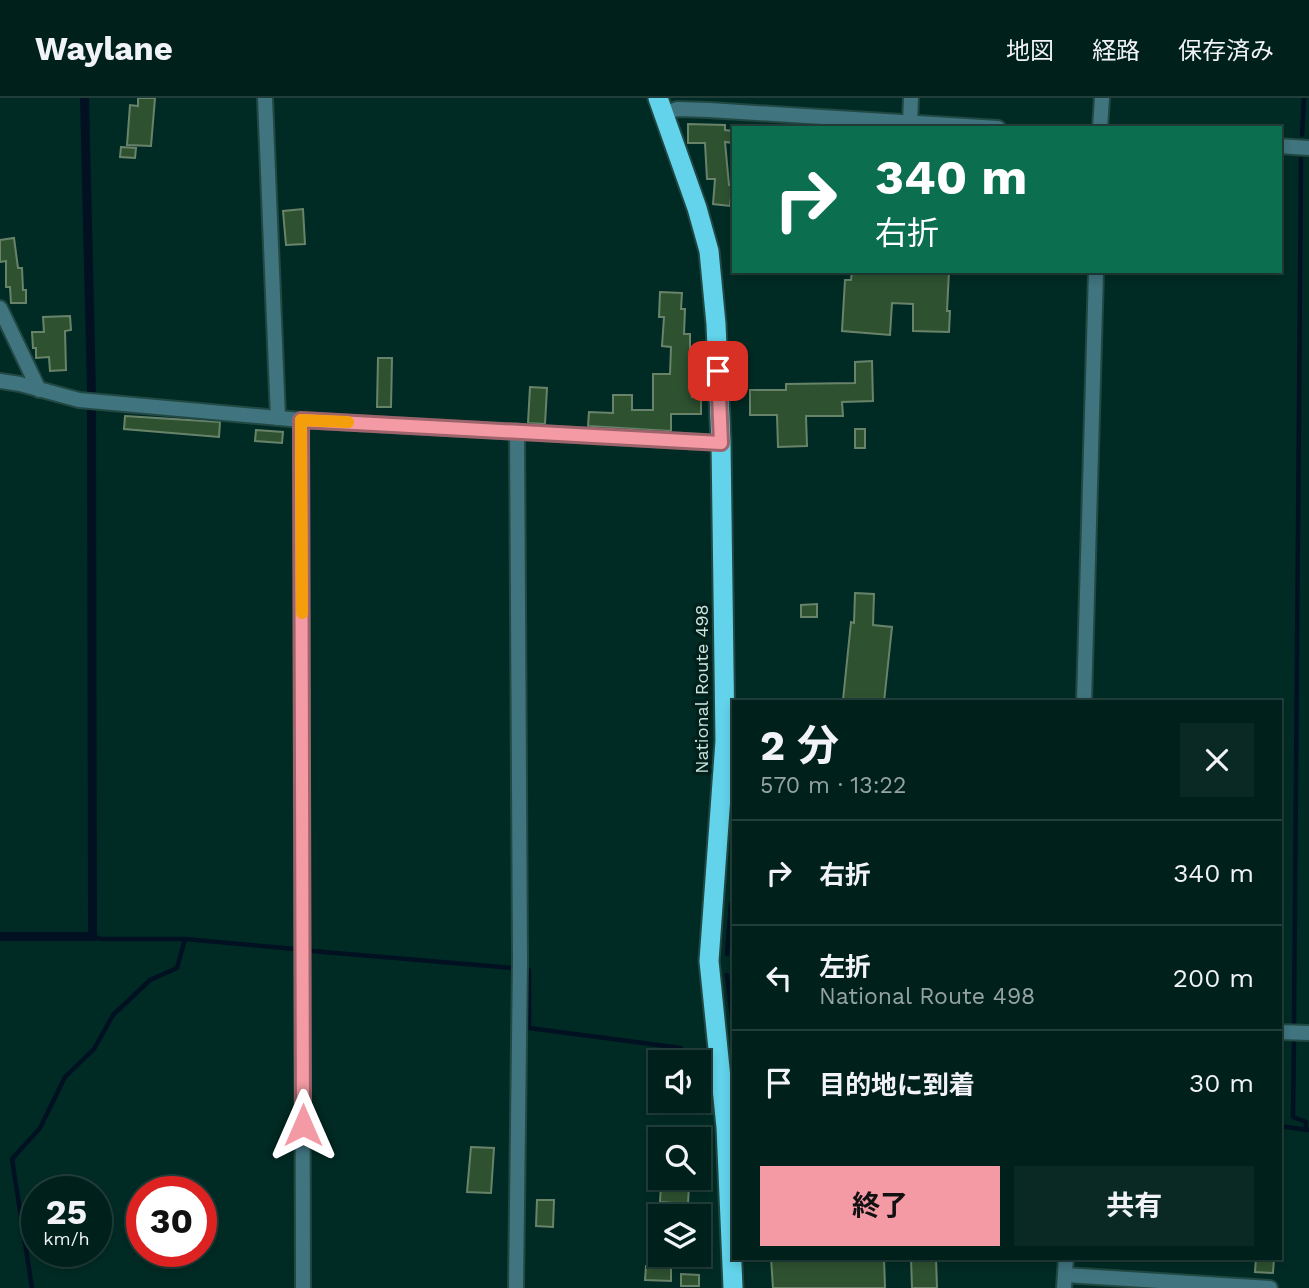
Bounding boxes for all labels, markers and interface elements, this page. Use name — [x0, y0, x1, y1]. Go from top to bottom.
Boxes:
text: Waylane — [35, 29, 173, 68]
text: 地図 — [1006, 37, 1054, 65]
text: 経路 — [1092, 37, 1140, 65]
text: 保存済み — [1178, 37, 1274, 65]
text: 340 m — [875, 148, 1027, 206]
icon: right — [760, 154, 851, 245]
text: 右折 — [875, 214, 939, 252]
pin — [688, 341, 748, 401]
icon: arrive — [699, 352, 737, 390]
street label: National Route 498 — [691, 604, 712, 774]
text: 2 分 — [760, 721, 839, 770]
button: close — [1180, 723, 1254, 797]
text: 570 m · 13:22 — [760, 772, 906, 799]
icon: right — [760, 854, 798, 892]
text: 340 m — [1173, 858, 1254, 888]
text: 右折 — [819, 860, 871, 890]
text: 左折 — [819, 952, 871, 982]
icon: left — [760, 959, 798, 997]
text: 200 m — [1173, 963, 1254, 993]
text: National Route 498 — [819, 983, 1035, 1010]
map controls — [648, 1050, 711, 1267]
button: sound — [648, 1050, 711, 1113]
icon: arrive — [760, 1064, 798, 1102]
text: 30 m — [1189, 1068, 1254, 1098]
text: 目的地に到着 — [819, 1070, 975, 1100]
position arrow — [266, 1088, 340, 1162]
button: search — [648, 1127, 711, 1190]
button: 終了 — [760, 1166, 1000, 1246]
button: 共有 — [1014, 1166, 1254, 1246]
speed limit sign: 30 — [126, 1176, 217, 1267]
text: 25 — [46, 1191, 87, 1233]
button: layers — [648, 1204, 711, 1267]
text: km/h — [43, 1228, 90, 1249]

